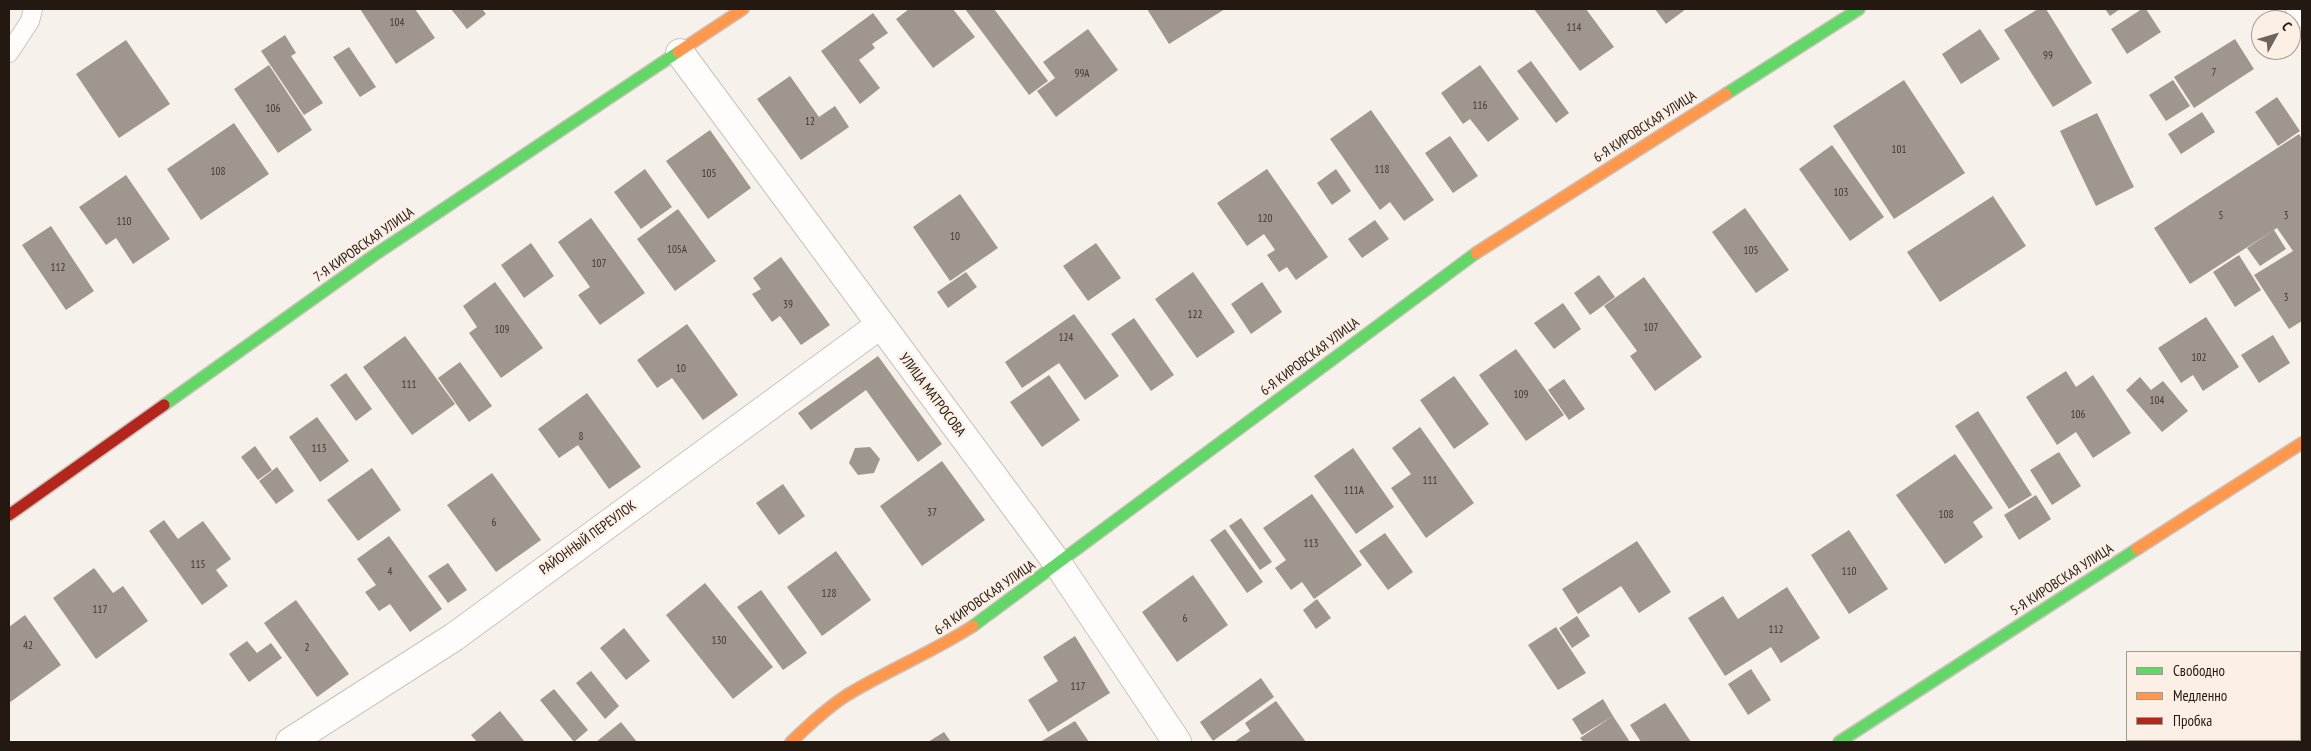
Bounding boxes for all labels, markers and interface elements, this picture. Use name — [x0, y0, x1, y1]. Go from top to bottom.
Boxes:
north arrow — [2251, 10, 2301, 60]
house number: 104 — [390, 16, 404, 30]
text: С — [2278, 18, 2296, 34]
house number: 114 — [1567, 21, 1581, 35]
house number: 99 — [2043, 49, 2053, 63]
house number: 7 — [2212, 66, 2216, 80]
house number: 99А — [1074, 67, 1090, 81]
street label: 6-Я КИРОВСКАЯ УЛИЦА — [1590, 87, 1700, 167]
house number: 116 — [1473, 99, 1487, 113]
house number: 106 — [266, 102, 280, 116]
house number: 12 — [805, 115, 815, 129]
house number: 101 — [1892, 143, 1906, 157]
house number: 118 — [1375, 163, 1389, 177]
house number: 108 — [211, 165, 225, 179]
house number: 105 — [702, 167, 716, 181]
house number: 103 — [1834, 186, 1848, 200]
street label: 7-Я КИРОВСКАЯ УЛИЦА — [311, 204, 417, 286]
house number: 5 — [2219, 209, 2223, 223]
house number: 3 — [2284, 209, 2288, 223]
house number: 120 — [1258, 212, 1272, 226]
house number: 110 — [117, 215, 131, 229]
house number: 10 — [950, 230, 960, 244]
house number: 105А — [667, 243, 687, 257]
house number: 105 — [1744, 244, 1758, 258]
house number: 107 — [592, 257, 606, 271]
house number: 112 — [51, 261, 65, 275]
house number: 3 — [2284, 291, 2288, 305]
house number: 39 — [783, 298, 793, 312]
house number: 122 — [1188, 308, 1202, 322]
street label: 6-Я КИРОВСКАЯ УЛИЦА — [1257, 314, 1363, 400]
house number: 107 — [1644, 321, 1658, 335]
house number: 109 — [495, 323, 509, 337]
house number: 124 — [1059, 331, 1073, 345]
street label: УЛИЦА МАТРОСОВА — [895, 350, 969, 440]
house number: 102 — [2192, 351, 2206, 365]
house number: 10 — [676, 362, 686, 376]
house number: 111 — [402, 378, 416, 392]
house number: 109 — [1514, 388, 1528, 402]
house number: 104 — [2150, 394, 2164, 408]
house number: 106 — [2071, 408, 2085, 422]
house number: 8 — [579, 430, 583, 444]
house number: 113 — [312, 442, 326, 456]
house number: 111 — [1423, 474, 1437, 488]
house number: 111А — [1344, 484, 1364, 498]
street label: РАЙОННЫЙ ПЕРЕУЛОК — [536, 497, 640, 579]
house number: 37 — [927, 506, 937, 520]
house number: 108 — [1939, 508, 1953, 522]
house number: 6 — [492, 516, 496, 530]
house number: 113 — [1304, 537, 1318, 551]
street label: 5-Я КИРОВСКАЯ УЛИЦА — [2007, 540, 2117, 620]
street label: 6-Я КИРОВСКАЯ УЛИЦА — [931, 557, 1039, 639]
house number: 115 — [191, 558, 205, 572]
house number: 4 — [388, 565, 392, 579]
house number: 110 — [1842, 565, 1856, 579]
house number: 128 — [822, 587, 836, 601]
house number: 117 — [93, 603, 107, 617]
house number: 6 — [1183, 612, 1187, 626]
house number: 112 — [1769, 623, 1783, 637]
house number: 130 — [712, 634, 726, 648]
house number: 42 — [23, 639, 33, 653]
house number: 2 — [305, 641, 309, 655]
legend — [2126, 651, 2301, 741]
text: Свободно — [2173, 661, 2225, 680]
house number: 117 — [1071, 680, 1085, 694]
text: Медленно — [2173, 686, 2227, 705]
text: Пробка — [2173, 711, 2212, 730]

